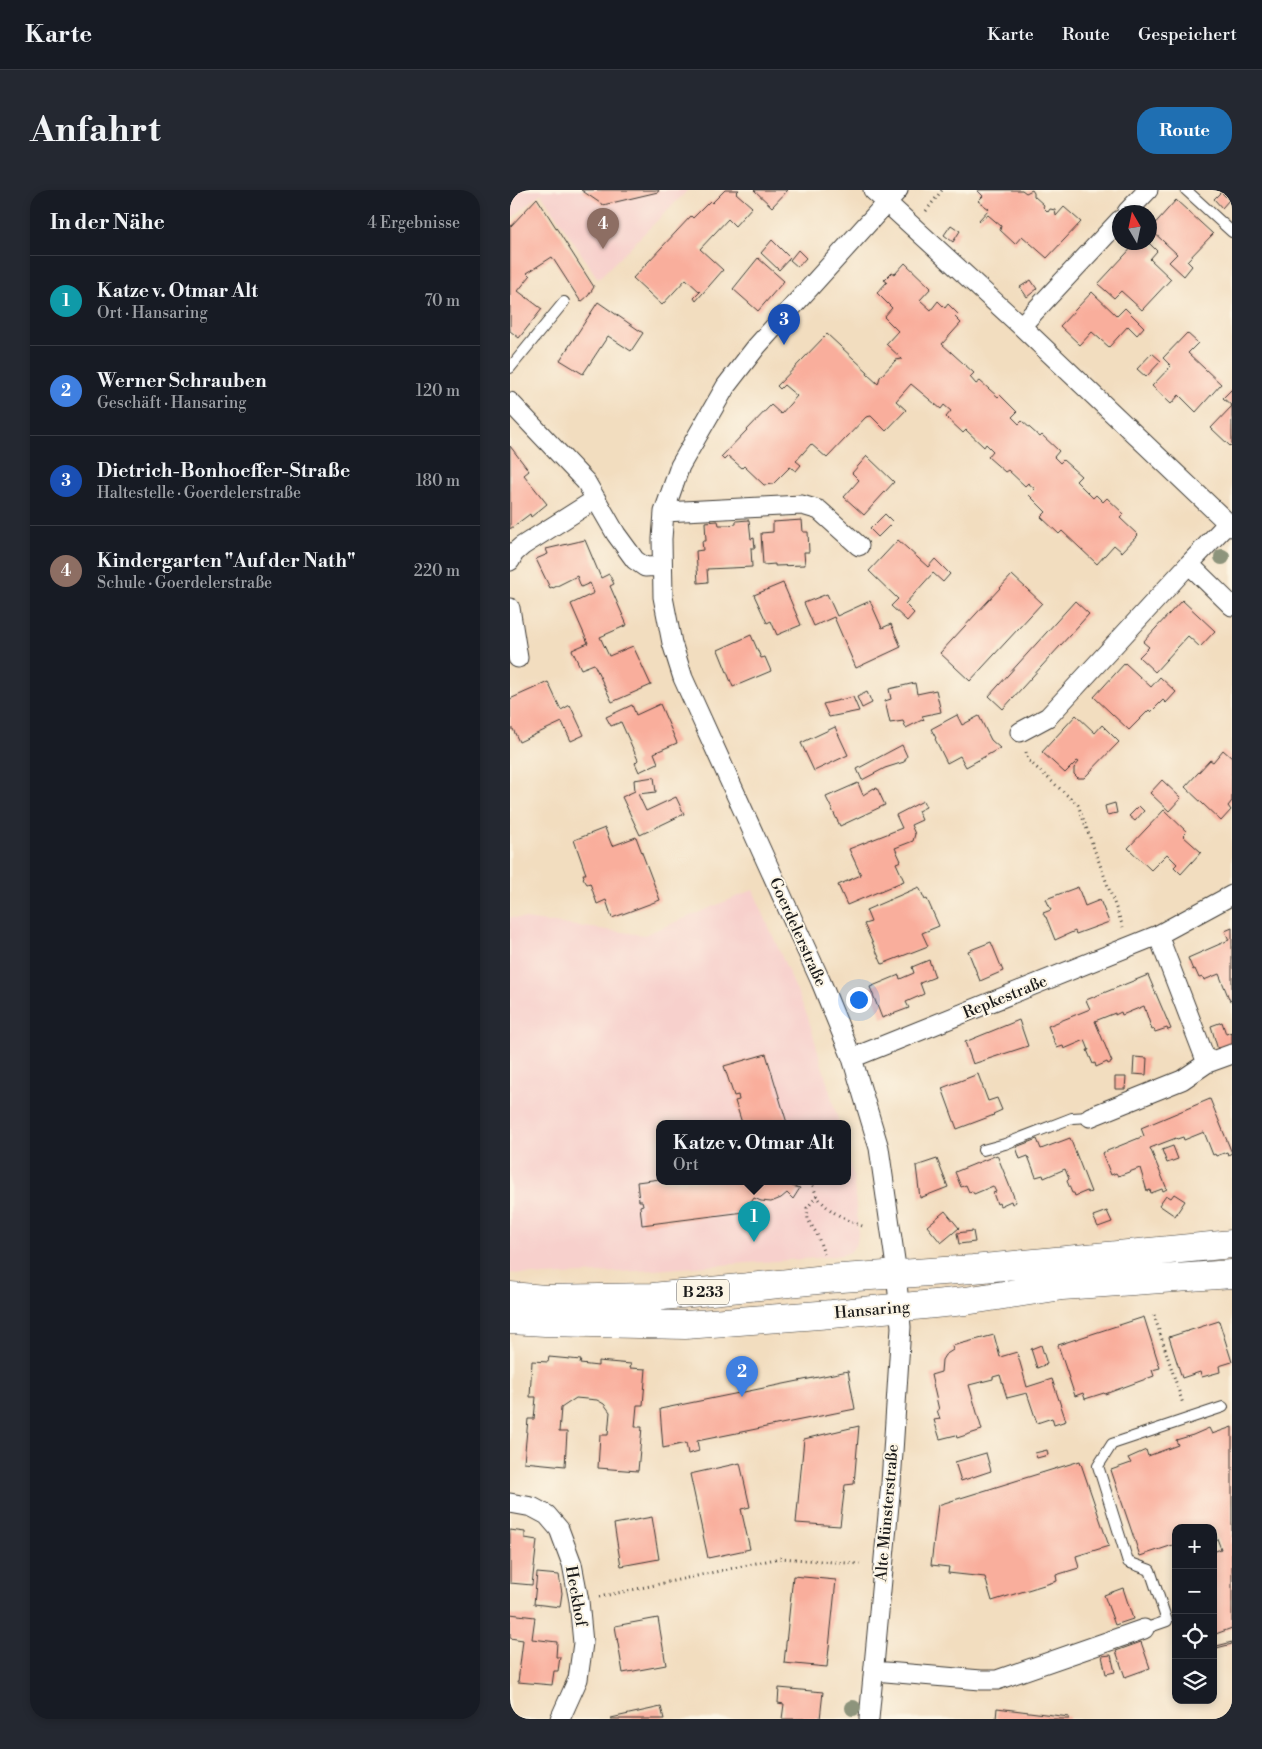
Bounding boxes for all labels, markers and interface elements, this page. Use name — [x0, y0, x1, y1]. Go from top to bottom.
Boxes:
text: Karte — [25, 20, 92, 50]
text: Karte — [987, 23, 1034, 46]
text: Route — [1062, 23, 1110, 46]
text: Gespeichert — [1138, 23, 1237, 46]
button: Route — [1137, 107, 1232, 154]
text: Anfahrt — [30, 109, 161, 152]
north arrow — [1112, 205, 1157, 250]
pin: 4 — [587, 208, 619, 249]
text: In der Nähe — [50, 210, 165, 236]
text: 4 Ergebnisse — [367, 213, 460, 233]
text: Katze v. Otmar Alt — [97, 279, 258, 303]
text: 1 — [62, 291, 70, 311]
text: 70 m — [424, 291, 460, 311]
text: Ort · Hansaring — [97, 303, 208, 323]
pin: 3 — [768, 304, 800, 345]
text: Werner Schrauben — [97, 369, 267, 393]
text: 2 — [61, 381, 71, 401]
text: 120 m — [416, 381, 460, 401]
text: Geschäft · Hansaring — [97, 393, 247, 413]
text: Dietrich-Bonhoeffer-Straße — [97, 459, 350, 483]
text: 3 — [61, 471, 71, 491]
text: 180 m — [416, 471, 460, 491]
text: Haltestelle · Goerdelerstraße — [97, 483, 301, 503]
text: Kindergarten "Auf der Nath" — [97, 549, 355, 573]
text: 4 — [61, 561, 71, 581]
text: 220 m — [414, 561, 460, 581]
text: Schule · Goerdelerstraße — [97, 573, 272, 593]
street label: Goerdelerstraße — [765, 874, 831, 990]
street label: Repkestraße — [960, 971, 1050, 1023]
your location — [846, 987, 872, 1013]
popup — [656, 1120, 851, 1185]
text: Katze v. Otmar Alt — [673, 1131, 834, 1155]
text: Ort — [673, 1155, 699, 1175]
pin: 1 — [738, 1201, 770, 1242]
road number: B 233 — [677, 1280, 729, 1304]
street label: Hansaring — [833, 1297, 911, 1323]
pin: 2 — [726, 1356, 758, 1397]
street label: Alte Münsterstraße — [871, 1443, 903, 1584]
map controls — [1172, 1524, 1217, 1704]
button: + — [1172, 1524, 1217, 1569]
street label: Heckhof — [561, 1564, 591, 1629]
button: − — [1172, 1569, 1217, 1614]
button: locate — [1172, 1614, 1217, 1659]
button: layers — [1172, 1659, 1217, 1704]

